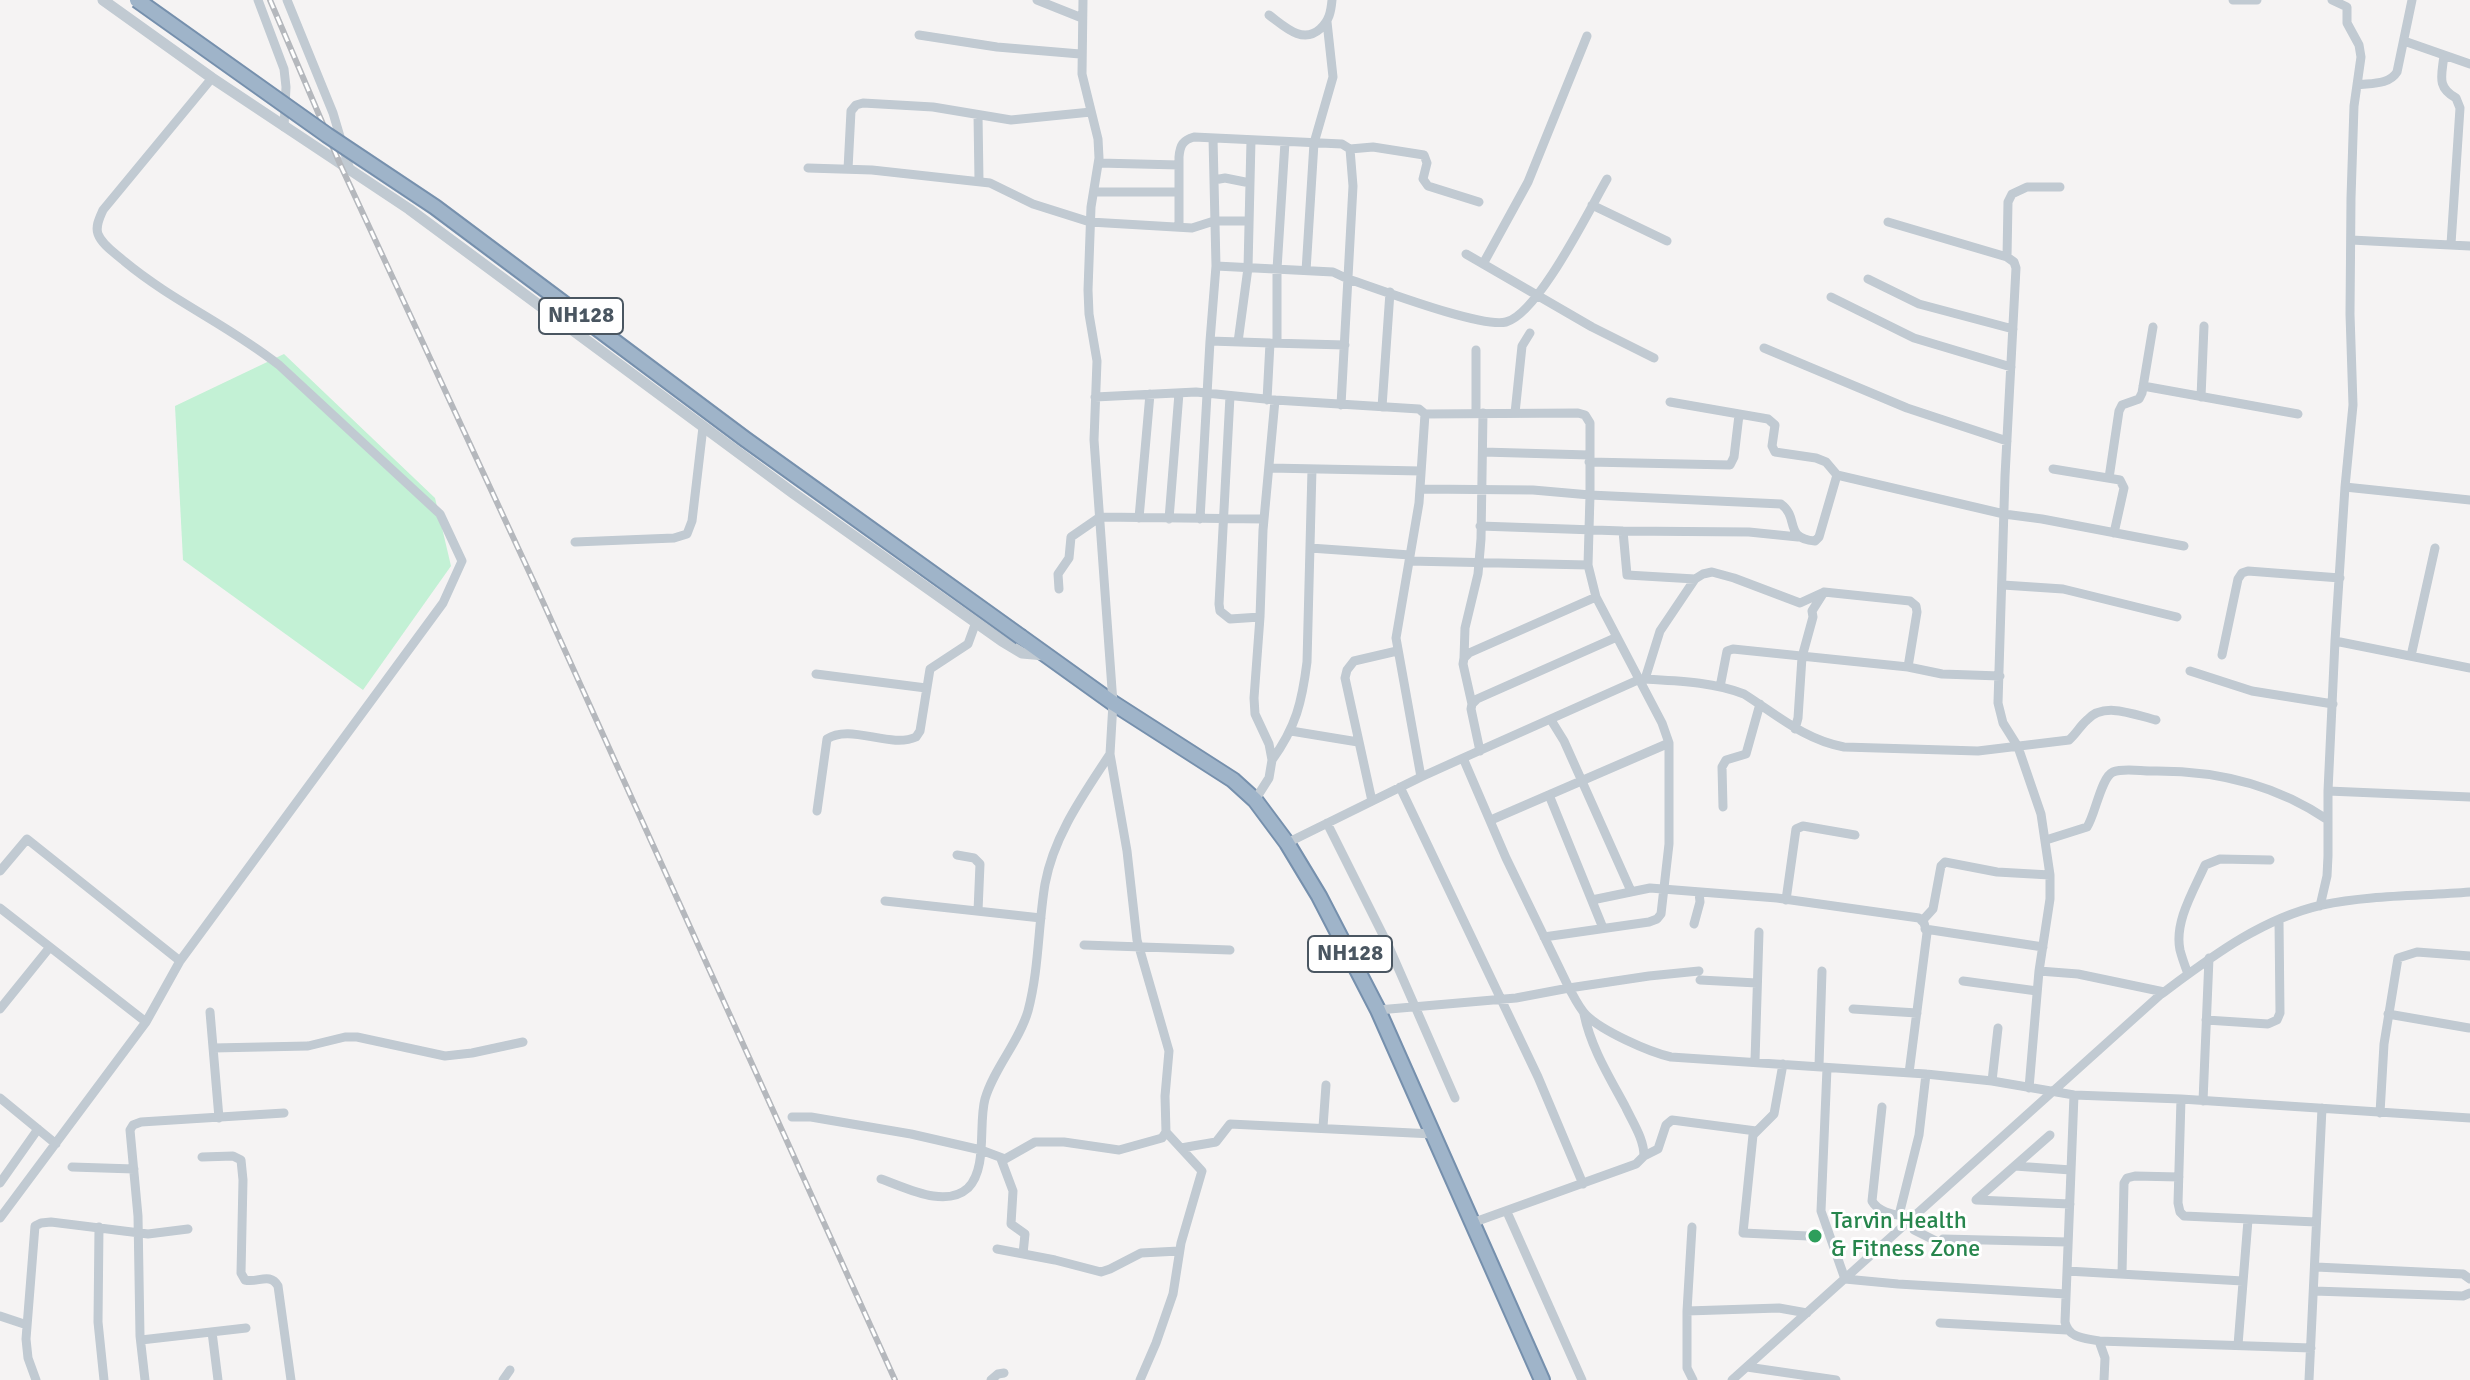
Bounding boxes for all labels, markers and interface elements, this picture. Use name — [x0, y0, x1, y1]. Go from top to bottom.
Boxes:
road number: NH128 — [539, 298, 623, 334]
road number: NH128 — [1308, 936, 1392, 972]
place label: Tarvin Health & Fitness Zone — [1831, 1208, 1980, 1264]
marker: Tarvin Health & Fitness Zone — [1806, 1227, 1824, 1245]

